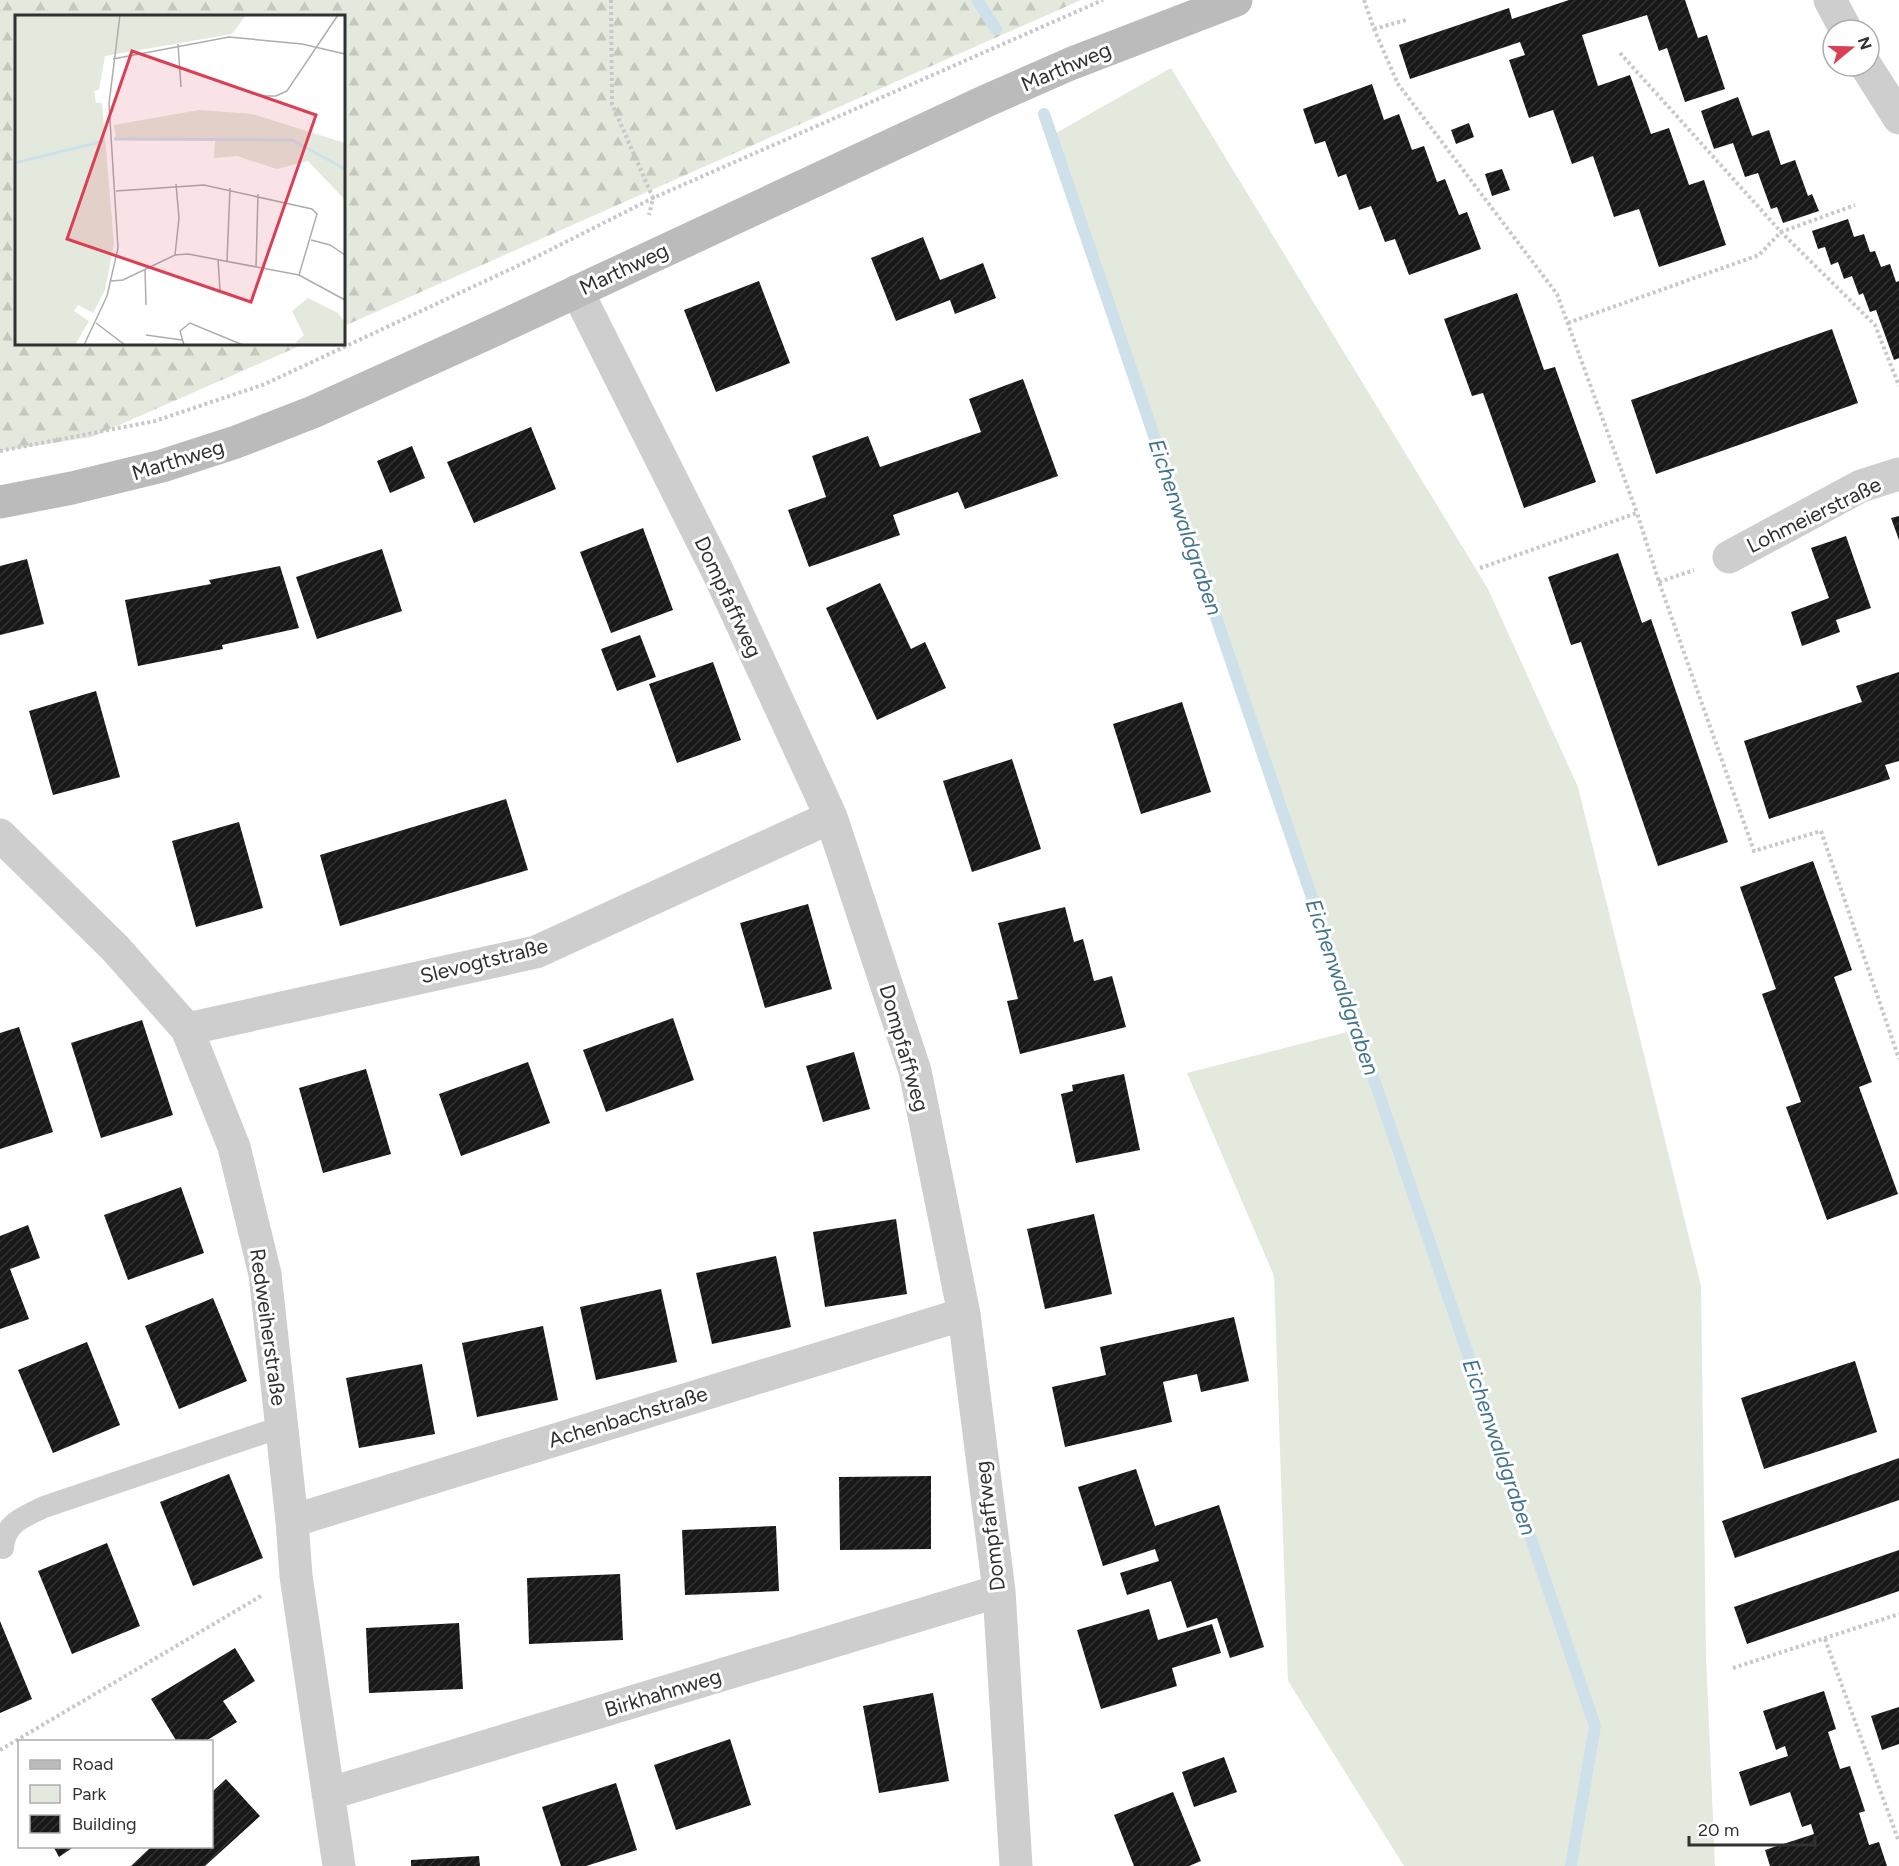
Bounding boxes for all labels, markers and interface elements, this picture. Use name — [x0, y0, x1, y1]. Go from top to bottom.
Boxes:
inset map — [15, 15, 345, 345]
north arrow — [1821, 18, 1881, 78]
text: N — [1854, 34, 1876, 52]
street label: Marthweg — [1017, 36, 1114, 97]
street label: Marthweg — [575, 237, 672, 300]
street label: Marthweg — [129, 434, 227, 485]
water label: Eichenwaldgraben — [1143, 435, 1228, 619]
street label: Lohmeierstraße — [1742, 471, 1885, 558]
street label: Dompfaffweg — [689, 532, 767, 661]
water label: Eichenwaldgraben — [1300, 895, 1385, 1079]
street label: Slevogtstraße — [417, 933, 550, 988]
street label: Dompfaffweg — [874, 982, 935, 1114]
street label: Redweiherstraße — [245, 1247, 292, 1407]
water label: Eichenwaldgraben — [1457, 1355, 1542, 1539]
street label: Achenbachstraße — [545, 1380, 711, 1453]
street label: Dompfaffweg — [969, 1460, 1010, 1593]
street label: Birkhahnweg — [601, 1663, 724, 1722]
legend — [18, 1740, 213, 1848]
text: Road — [72, 1753, 113, 1775]
text: Park — [72, 1783, 107, 1805]
scale bar — [1689, 1809, 1815, 1847]
text: Building — [72, 1813, 137, 1835]
text: 20 m — [1698, 1819, 1739, 1841]

